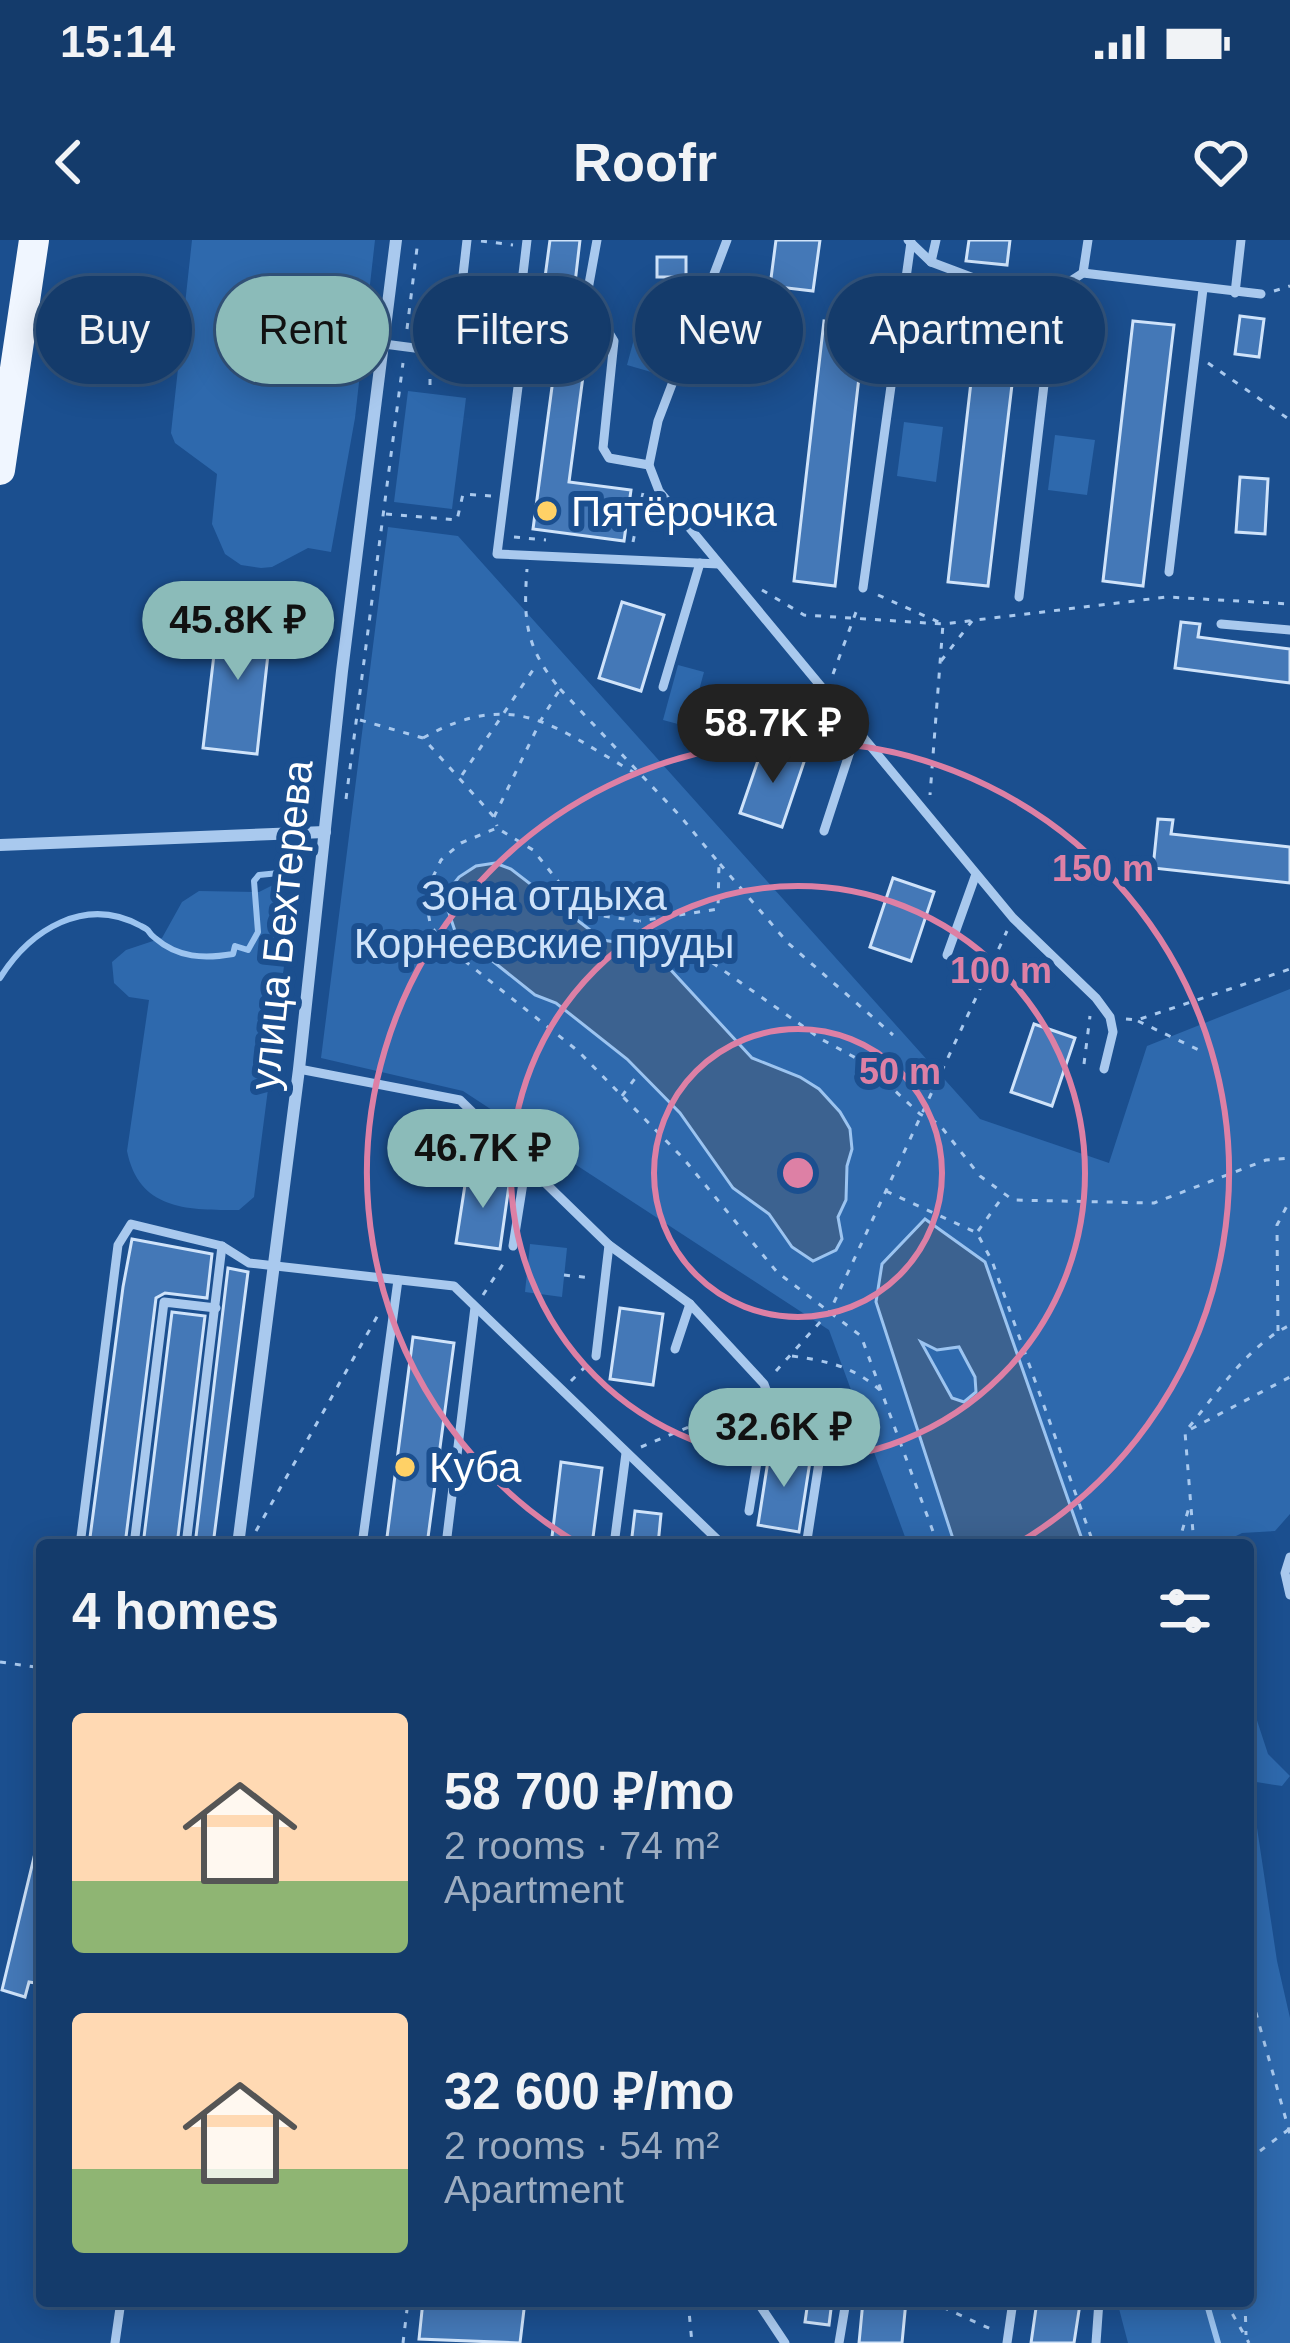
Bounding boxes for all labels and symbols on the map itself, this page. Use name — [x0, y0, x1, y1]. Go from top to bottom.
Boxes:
place label: Пятёрочка — [571, 488, 777, 535]
marker: Пятёрочка — [534, 498, 560, 524]
pin: 45.8K ₽ — [127, 581, 349, 683]
pin: 58.7K ₽ — [662, 684, 884, 786]
street label: улица Бехтерева — [240, 757, 322, 1092]
text: 150 m — [1052, 848, 1154, 889]
park label: Зона отдыха Корнеевские пруды — [354, 872, 734, 967]
text: 100 m — [950, 950, 1052, 991]
text: 50 m — [859, 1051, 941, 1092]
pin: 46.7K ₽ — [372, 1109, 594, 1211]
centre of rings — [777, 1152, 819, 1194]
pin: 32.6K ₽ — [673, 1388, 895, 1490]
place label: Куба — [429, 1444, 522, 1491]
marker: Куба — [392, 1454, 418, 1480]

